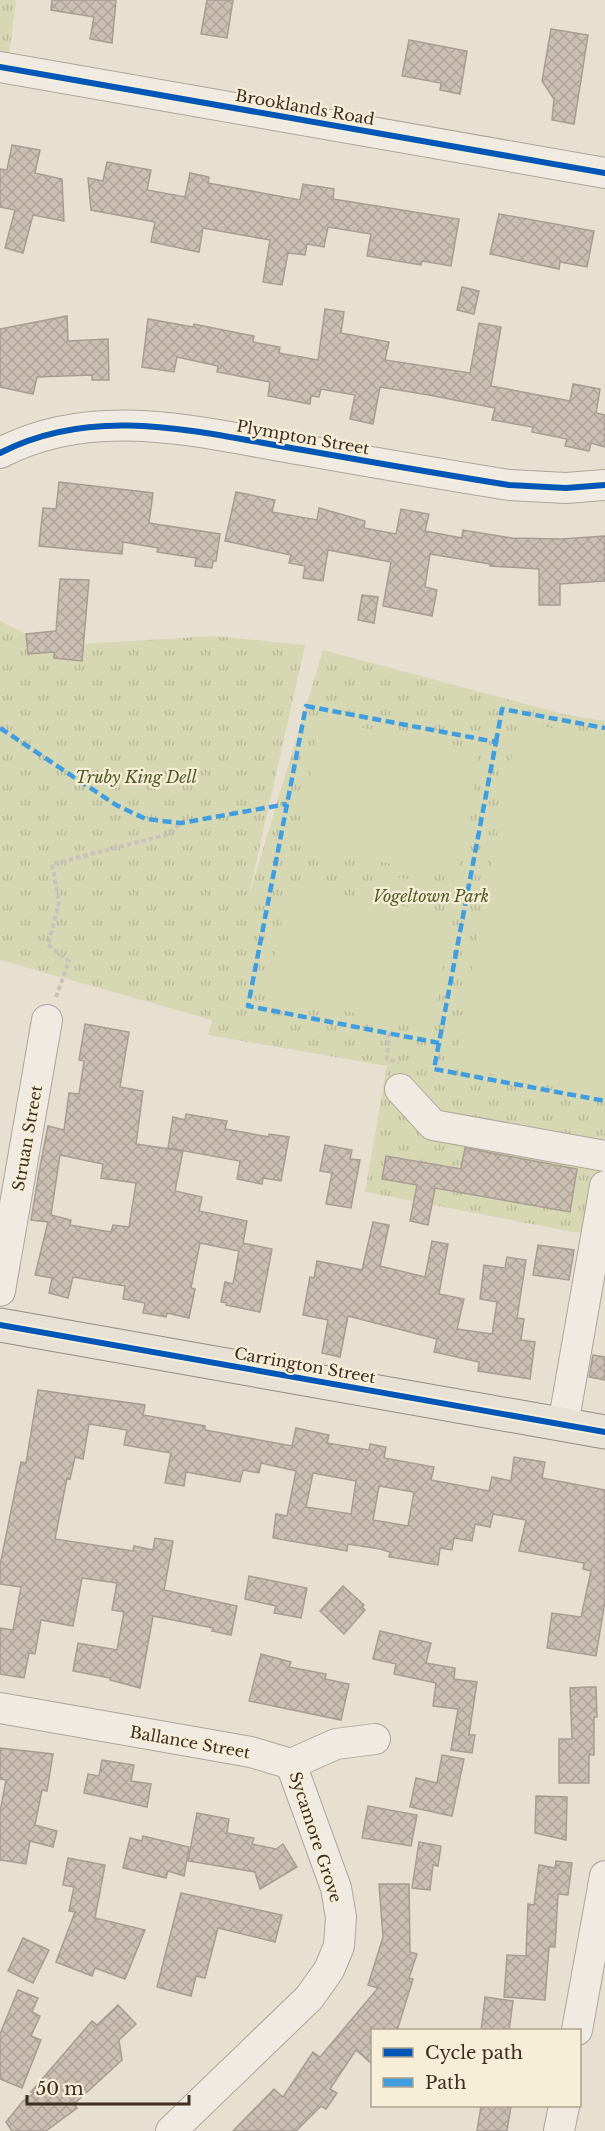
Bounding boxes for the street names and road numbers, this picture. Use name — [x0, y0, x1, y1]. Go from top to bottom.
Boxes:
street label: Brooklands Road — [234, 85, 376, 129]
street label: Plympton Street — [235, 415, 371, 459]
street label: Struan Street — [8, 1083, 46, 1193]
street label: Carrington Street — [233, 1343, 377, 1387]
street label: Ballance Street — [128, 1722, 252, 1762]
street label: Sycamore Grove — [285, 1769, 347, 1905]

